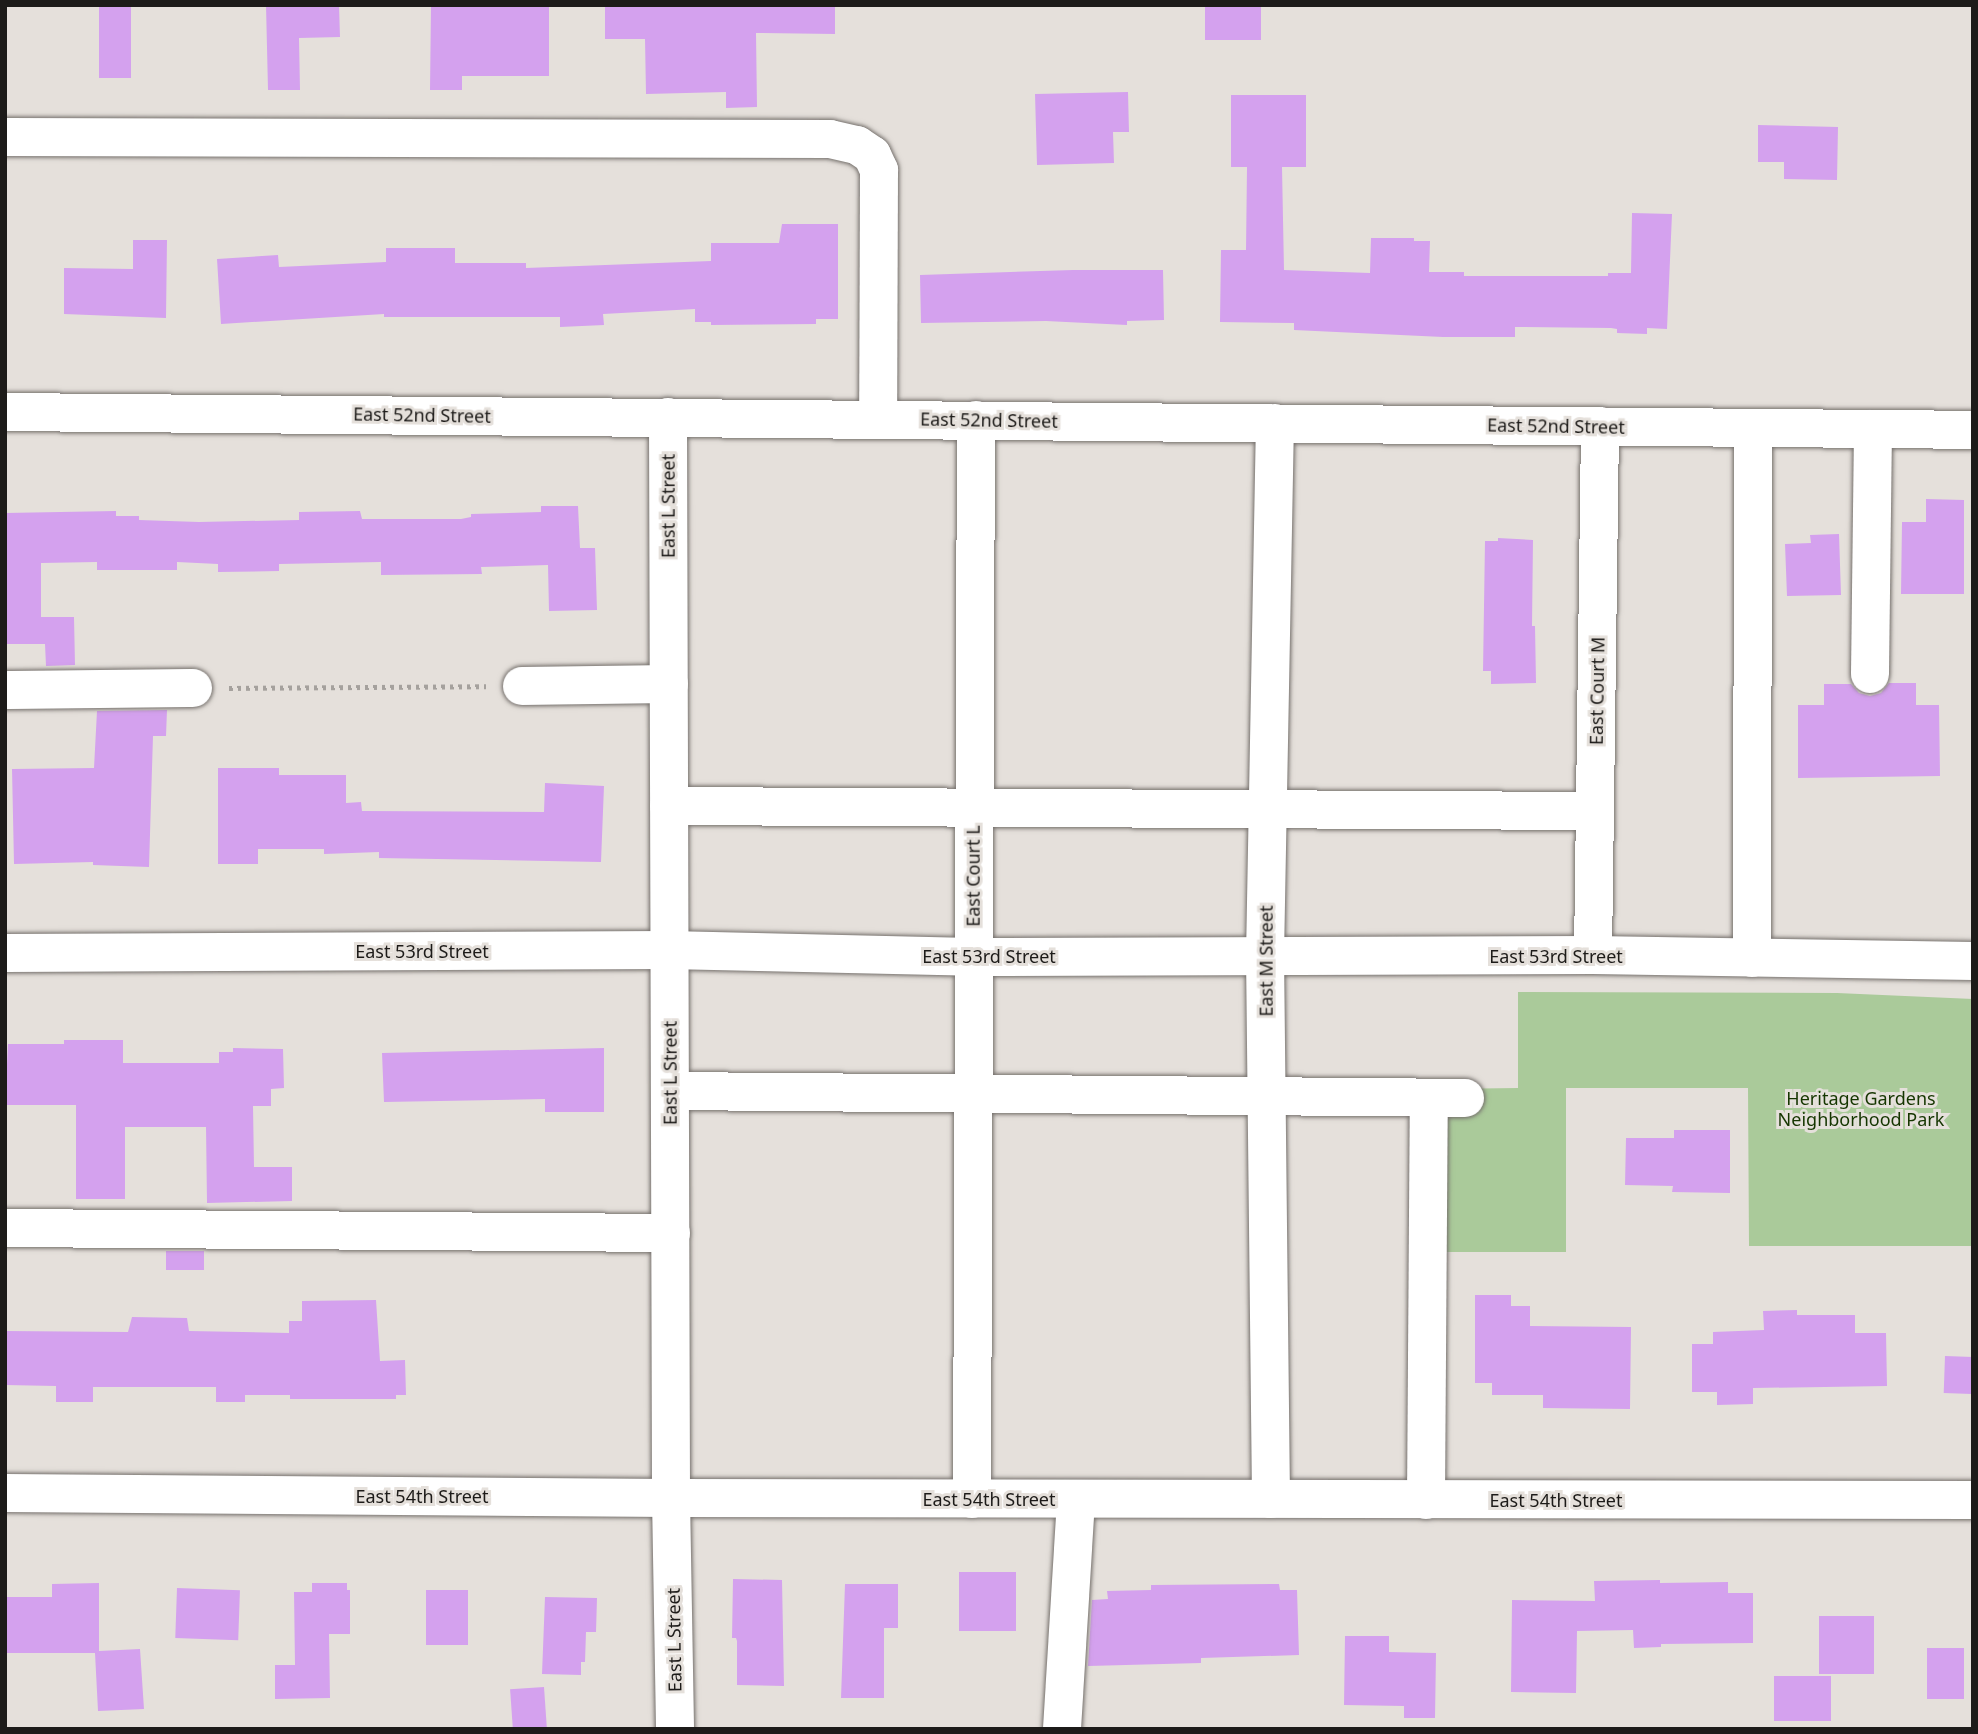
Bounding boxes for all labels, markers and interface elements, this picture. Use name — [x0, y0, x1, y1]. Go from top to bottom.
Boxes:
street label: East 52nd Street — [353, 403, 491, 427]
street label: East 52nd Street — [920, 408, 1058, 432]
street label: East 52nd Street — [1487, 414, 1625, 438]
street label: East L Street — [657, 454, 679, 558]
street label: East Court M — [1585, 637, 1609, 745]
street label: East Court L — [962, 825, 984, 927]
street label: East M Street — [1255, 905, 1277, 1017]
street label: East 53rd Street — [355, 940, 489, 962]
street label: East 53rd Street — [922, 945, 1056, 967]
street label: East 53rd Street — [1489, 945, 1623, 967]
street label: East L Street — [659, 1021, 681, 1125]
park label: Heritage Gardens Neighborhood Park — [1778, 1088, 1944, 1130]
street label: East 54th Street — [355, 1485, 489, 1507]
street label: East 54th Street — [922, 1488, 1056, 1510]
street label: East 54th Street — [1489, 1489, 1623, 1511]
street label: East L Street — [662, 1588, 686, 1692]

